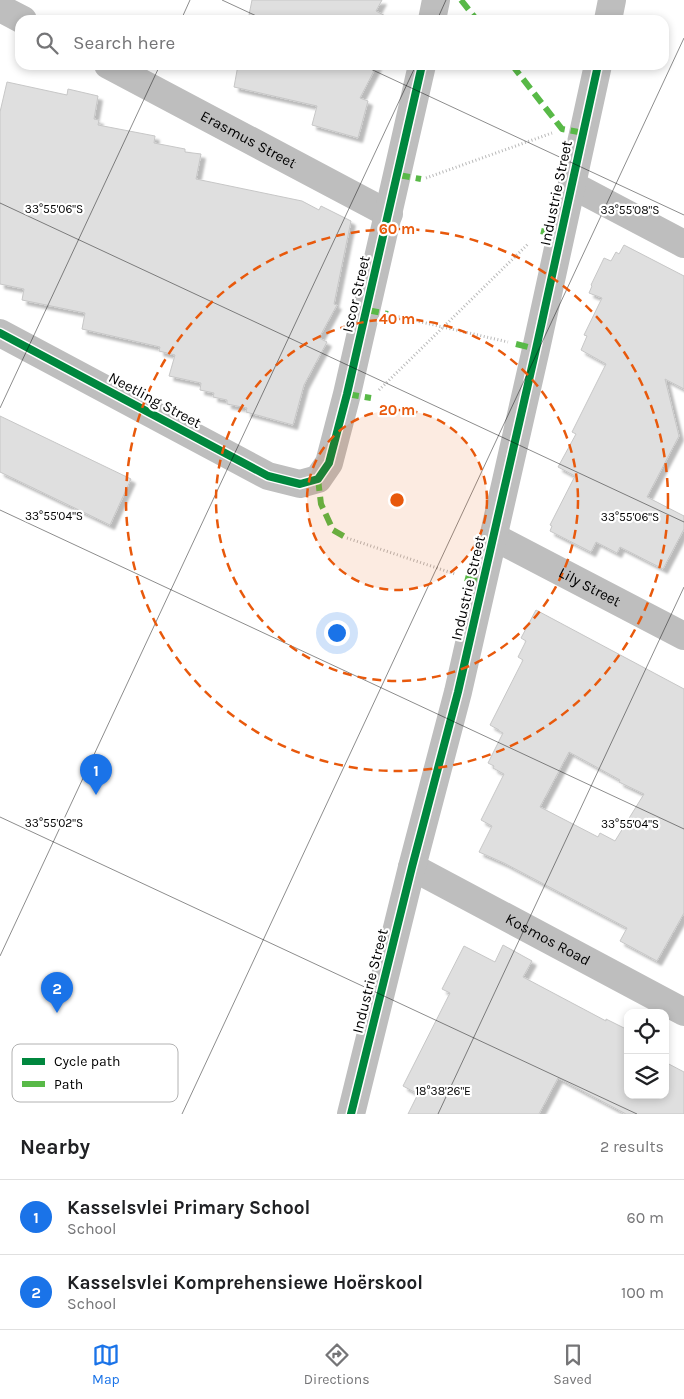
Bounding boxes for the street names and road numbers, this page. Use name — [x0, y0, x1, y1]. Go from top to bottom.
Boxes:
street label: Erasmus Street — [198, 107, 300, 172]
street label: Industrie Street — [536, 138, 576, 247]
street label: Iscor Street — [338, 254, 374, 334]
street label: Neetling Street — [106, 368, 205, 432]
street label: Industrie Street — [447, 533, 489, 642]
street label: Lily Street — [556, 563, 624, 611]
street label: Kosmos Road — [502, 910, 593, 969]
street label: Industrie Street — [348, 927, 392, 1035]

